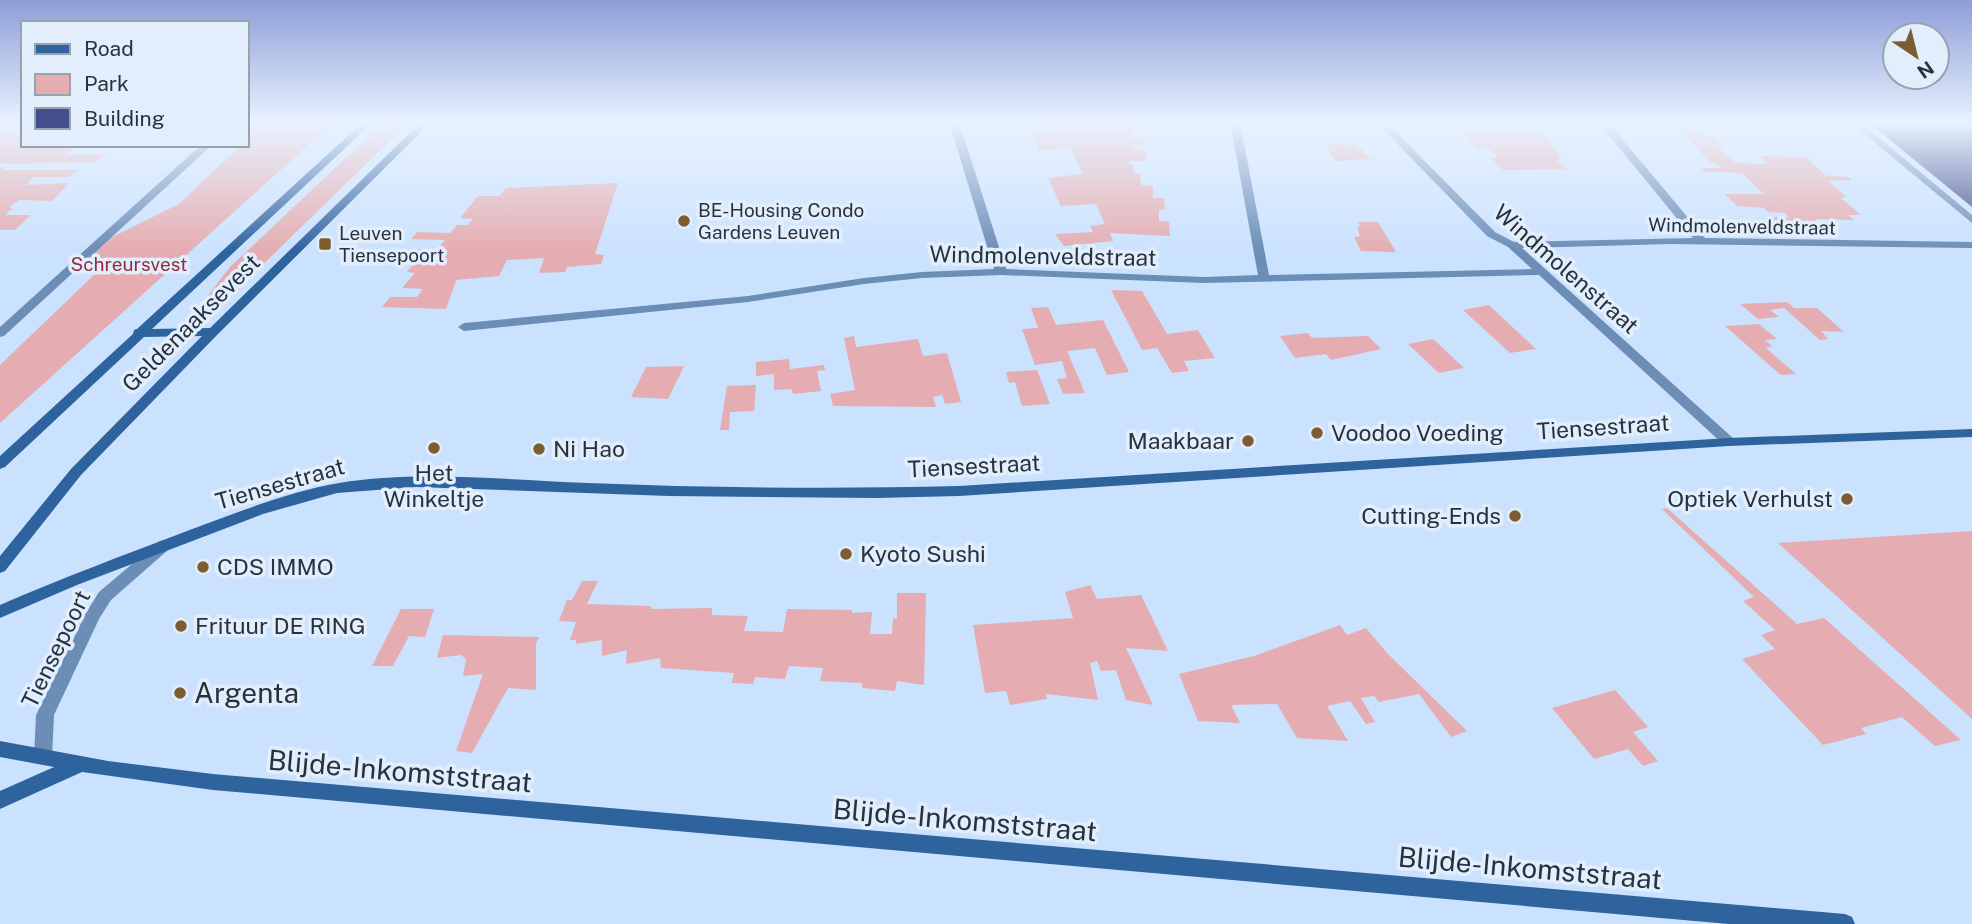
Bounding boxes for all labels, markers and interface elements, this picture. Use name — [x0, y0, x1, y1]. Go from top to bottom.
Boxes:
legend — [21, 21, 248, 147]
north arrow — [1881, 21, 1951, 91]
text: Road — [84, 36, 134, 61]
text: N — [1913, 57, 1938, 83]
text: Park — [84, 71, 129, 96]
text: Building — [84, 106, 165, 131]
street label: Windmolenstraat — [1488, 198, 1644, 339]
place label: BE-Housing Condo Gardens Leuven — [698, 199, 864, 243]
marker: BE-Housing Condo Gardens Leuven — [676, 213, 692, 229]
street label: Windmolenveldstraat — [1648, 213, 1836, 239]
place label: Leuven Tiensepoort — [339, 222, 444, 266]
marker: Leuven Tiensepoort — [317, 236, 333, 252]
street label: Windmolenveldstraat — [929, 240, 1157, 271]
street label: Geldenaaksevest — [116, 248, 265, 397]
park label: Schreursvest — [71, 253, 187, 275]
street label: Tiensestraat — [1536, 408, 1670, 445]
place label: Voodoo Voeding — [1331, 419, 1504, 446]
marker: Voodoo Voeding — [1309, 425, 1325, 441]
place label: Maakbaar — [1127, 427, 1234, 454]
marker: Maakbaar — [1240, 433, 1256, 449]
place label: Ni Hao — [553, 435, 625, 462]
marker: Het Winkeltje — [426, 440, 442, 456]
marker: Ni Hao — [531, 441, 547, 457]
street label: Tiensestraat — [907, 449, 1041, 482]
street label: Tiensestraat — [212, 452, 347, 515]
place label: Het Winkeltje — [384, 459, 484, 512]
place label: Optiek Verhulst — [1667, 485, 1833, 512]
marker: Optiek Verhulst — [1839, 491, 1855, 507]
place label: Cutting-Ends — [1361, 502, 1501, 529]
marker: Cutting-Ends — [1507, 508, 1523, 524]
place label: Kyoto Sushi — [860, 540, 986, 567]
marker: Kyoto Sushi — [838, 546, 854, 562]
place label: CDS IMMO — [217, 553, 334, 580]
marker: CDS IMMO — [195, 559, 211, 575]
street label: Tiensepoort — [15, 586, 96, 712]
place label: Frituur DE RING — [195, 612, 366, 639]
marker: Frituur DE RING — [173, 618, 189, 634]
place label: Argenta — [194, 676, 299, 709]
marker: Argenta — [172, 685, 188, 701]
street label: Blijde-Inkomststraat — [267, 743, 533, 798]
street label: Blijde-Inkomststraat — [832, 792, 1098, 847]
street label: Blijde-Inkomststraat — [1397, 840, 1663, 895]

